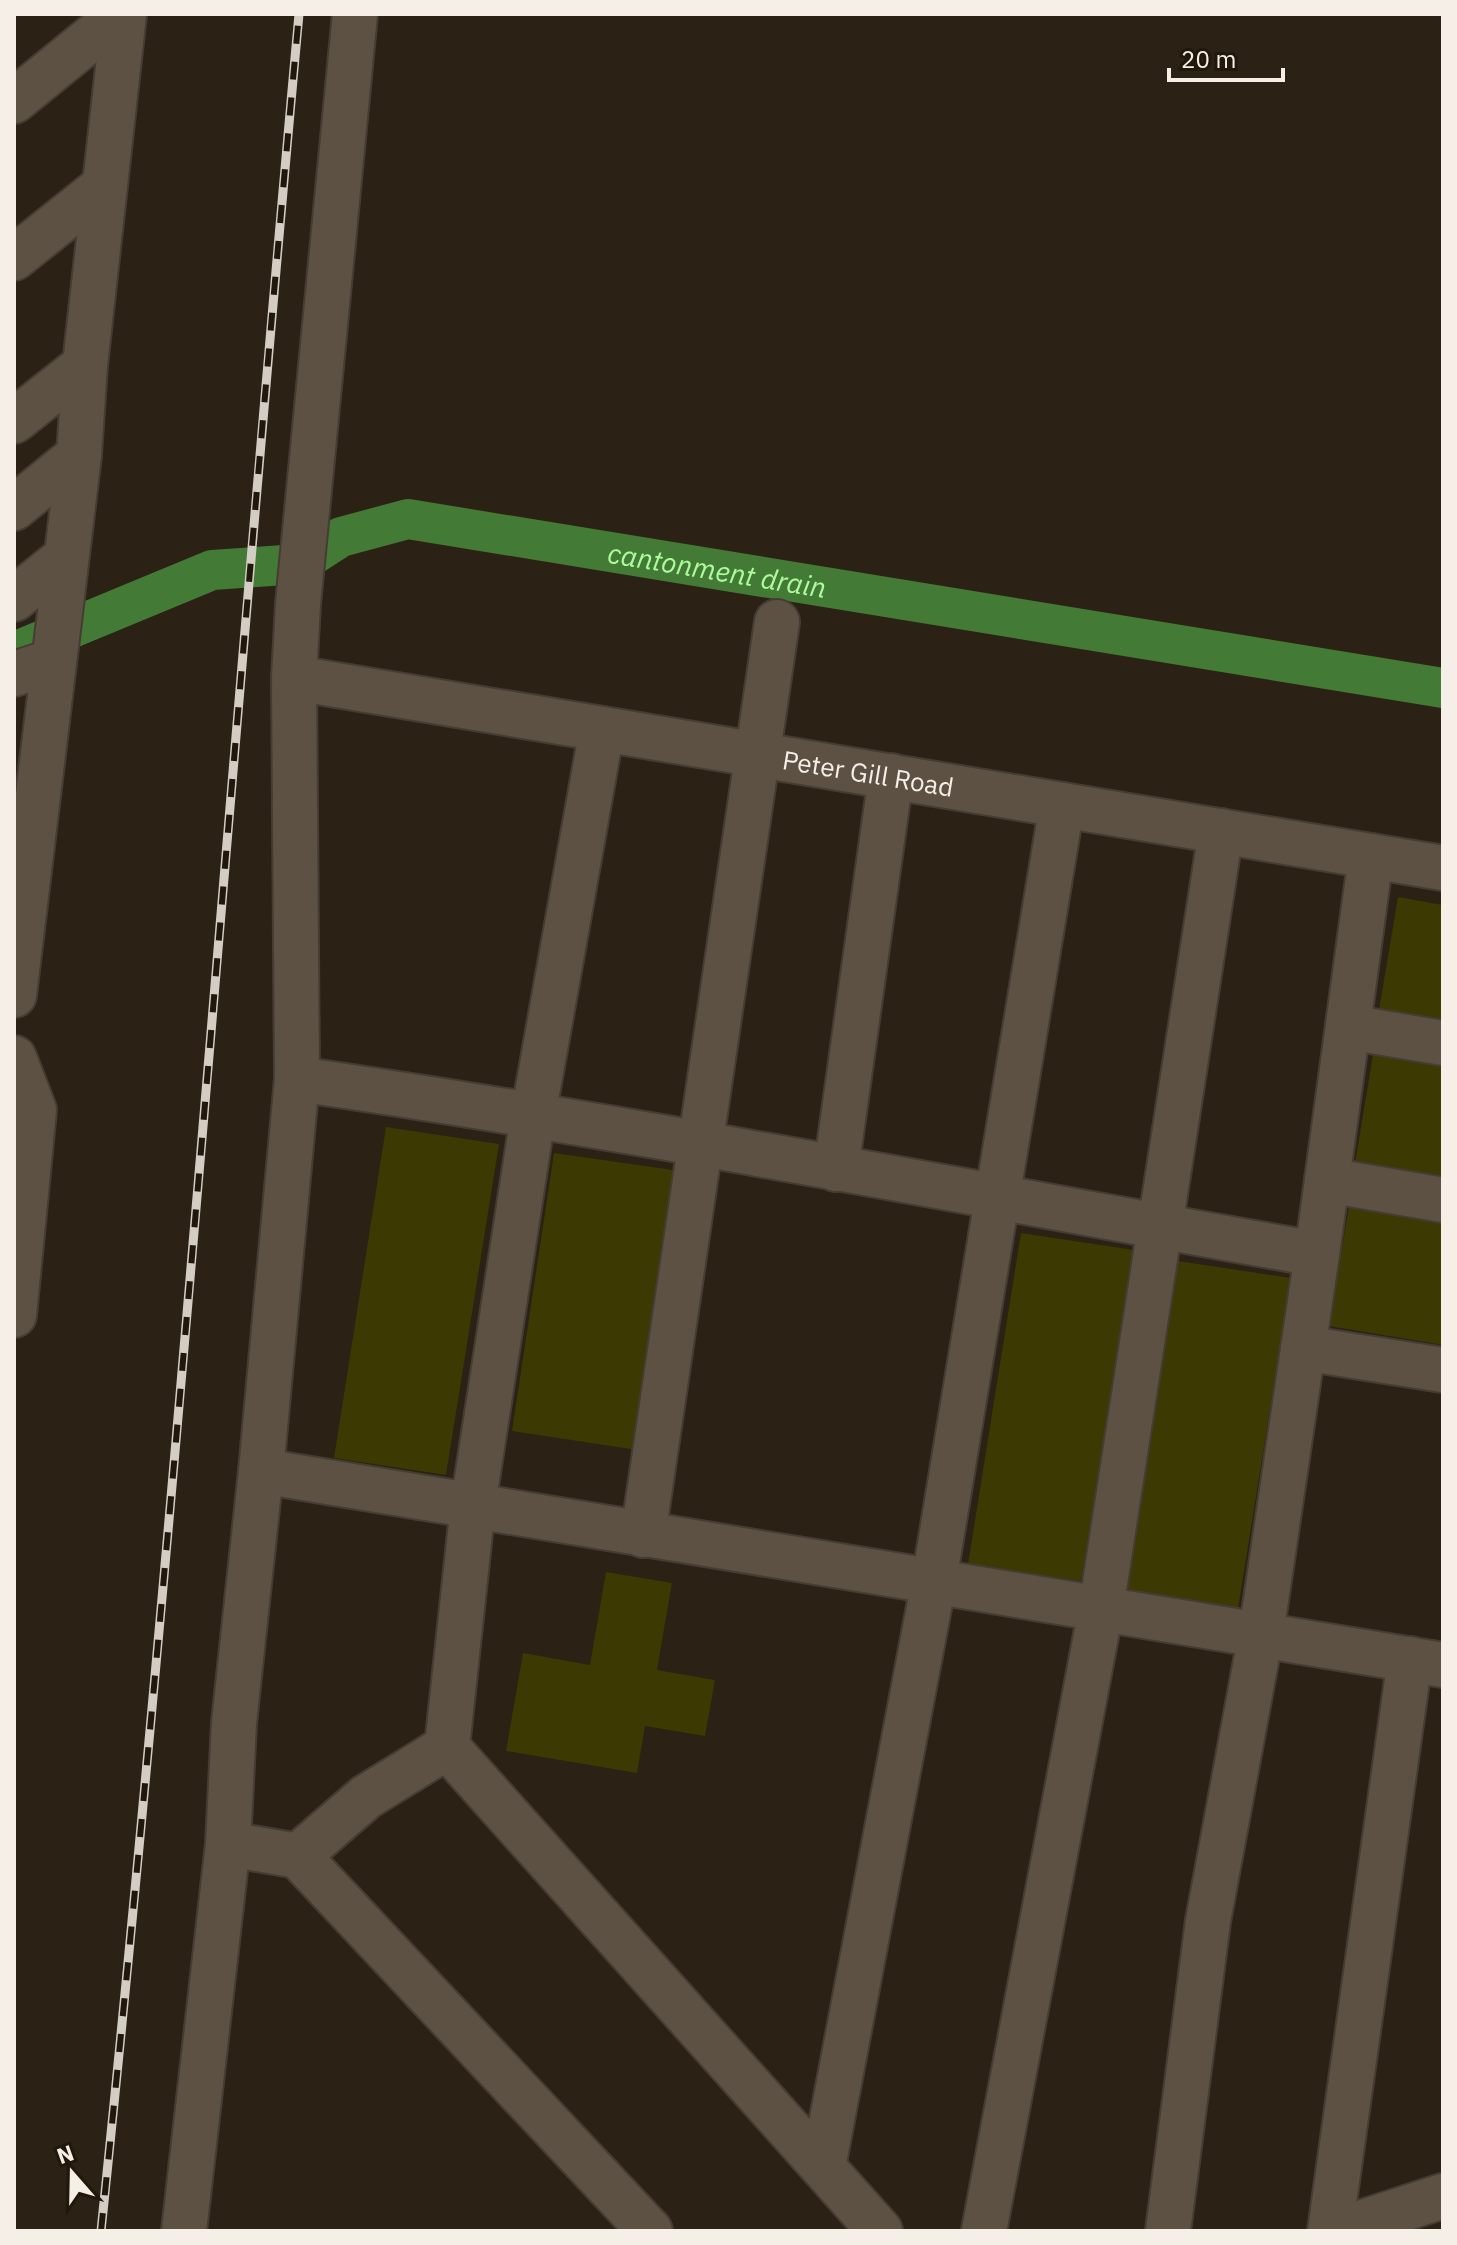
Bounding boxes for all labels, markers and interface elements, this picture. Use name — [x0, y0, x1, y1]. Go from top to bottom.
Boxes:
scale bar — [1169, 32, 1283, 82]
text: 20 m — [1181, 43, 1236, 75]
water label: cantonment drain — [605, 533, 829, 606]
street label: Peter Gill Road — [780, 742, 956, 804]
north arrow — [32, 2133, 112, 2213]
text: N — [53, 2137, 77, 2170]

